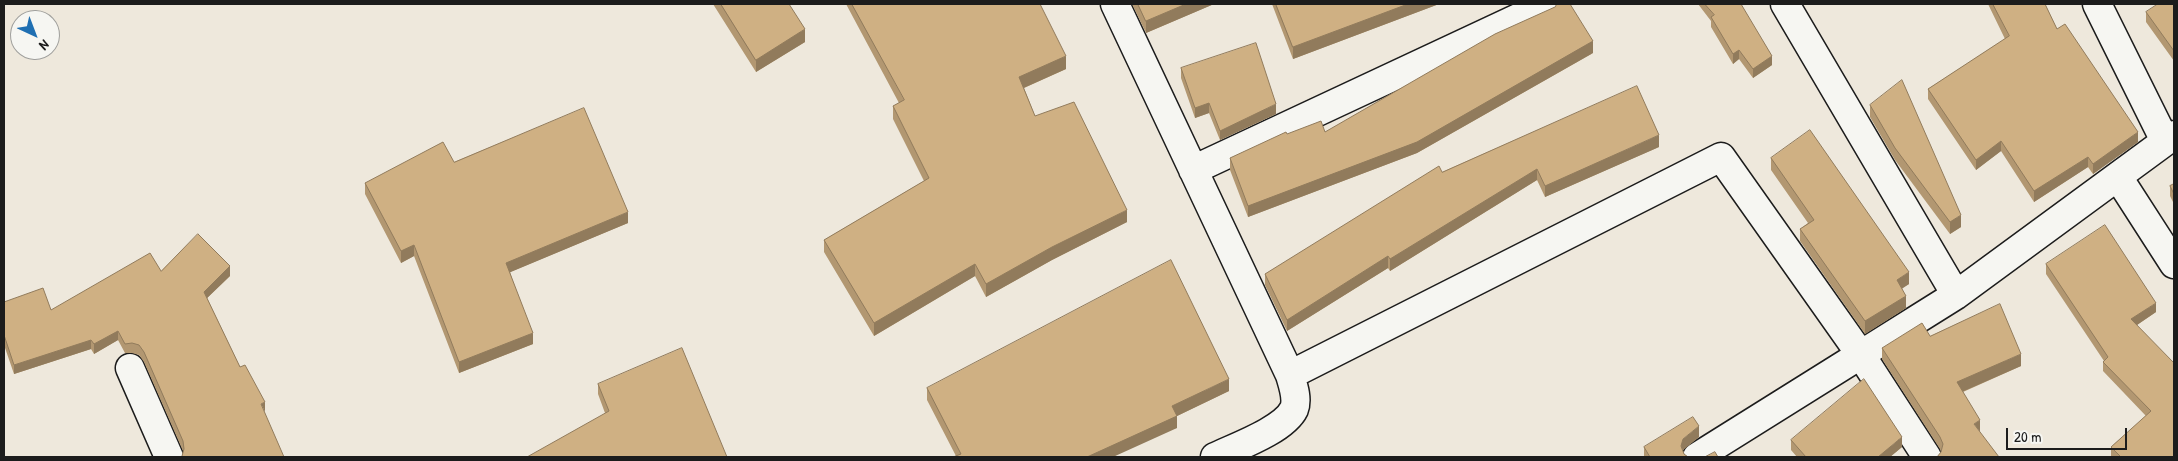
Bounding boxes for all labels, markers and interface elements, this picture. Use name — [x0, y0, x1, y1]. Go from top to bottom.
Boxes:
north arrow — [10, 10, 60, 60]
text: N — [36, 36, 54, 55]
scale bar — [2008, 418, 2129, 450]
text: 20 m — [2014, 426, 2041, 447]

